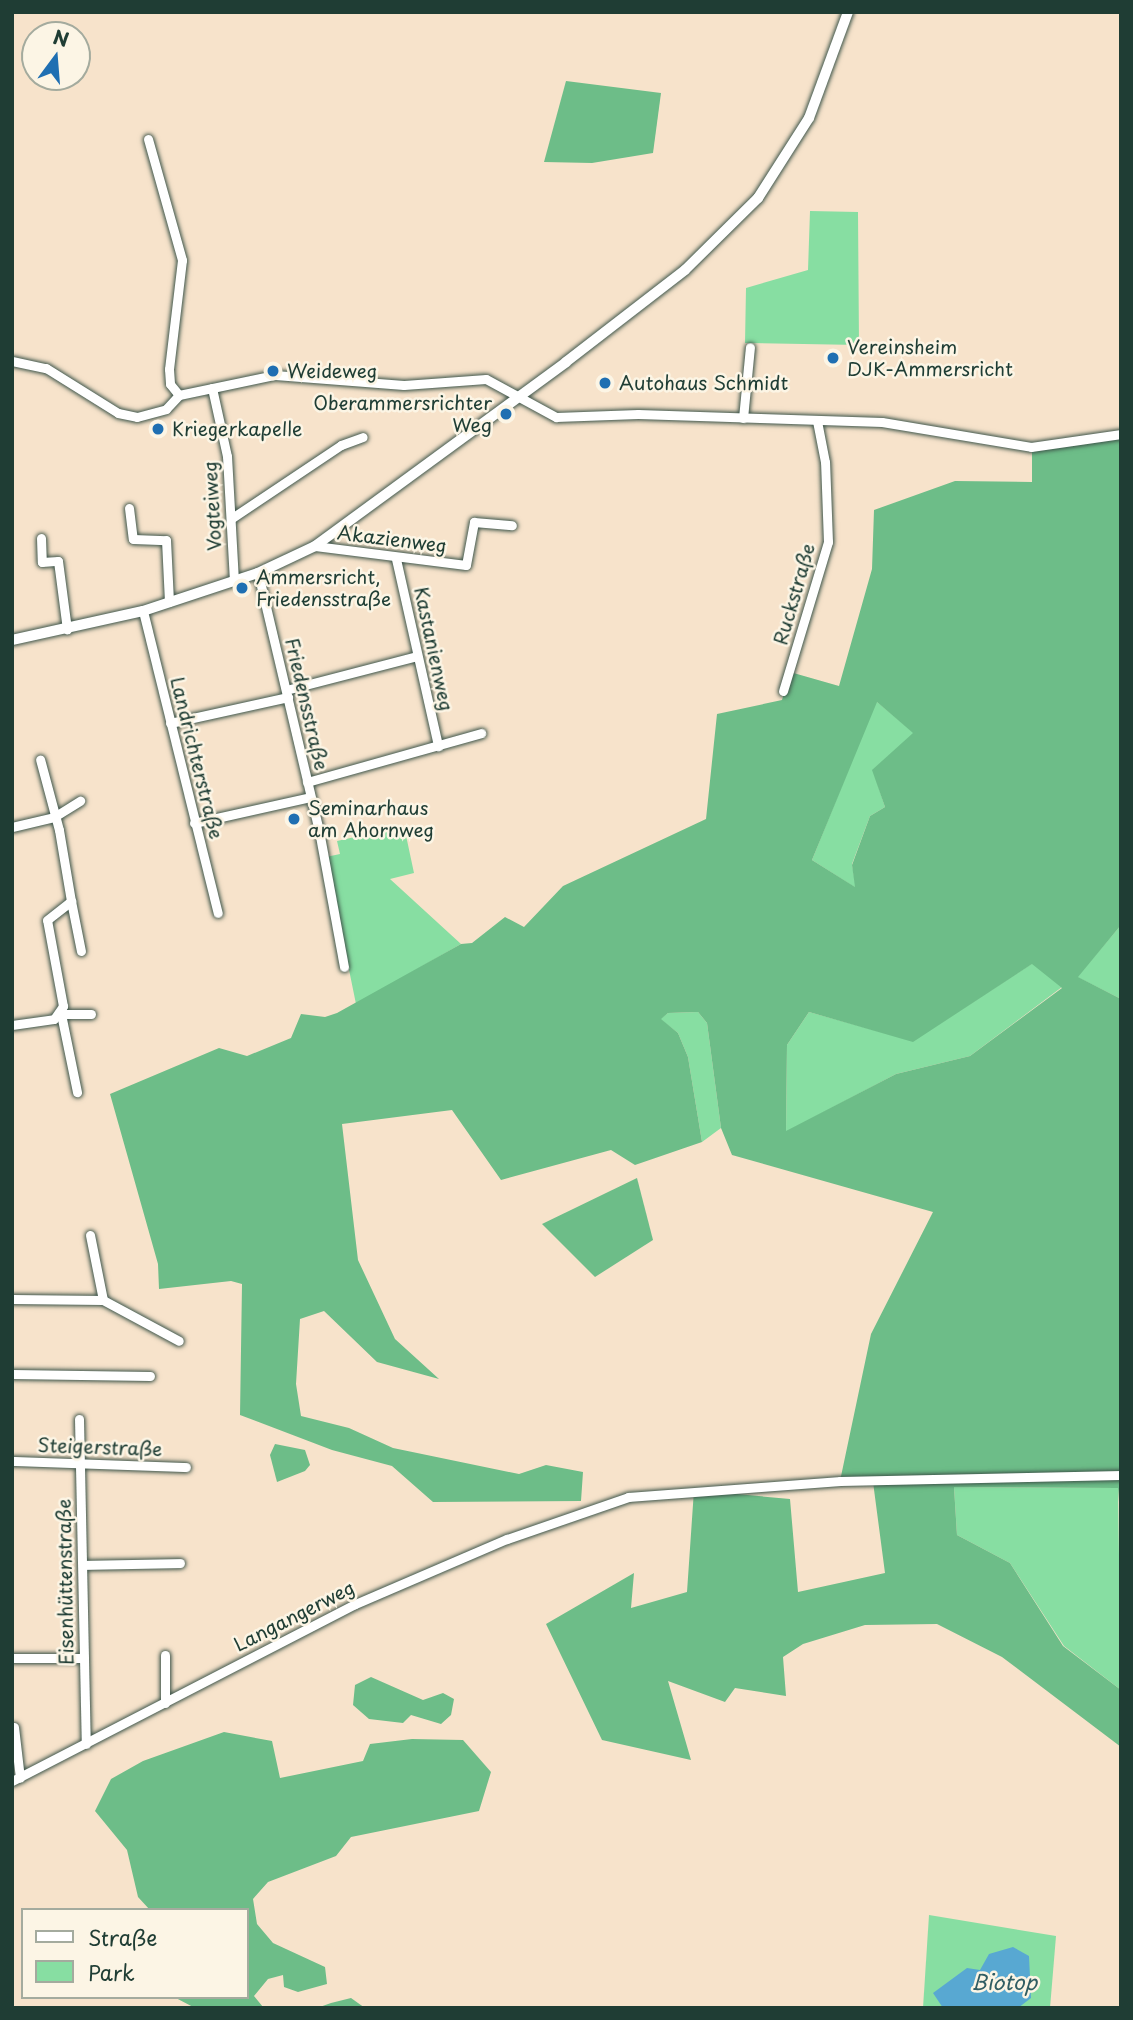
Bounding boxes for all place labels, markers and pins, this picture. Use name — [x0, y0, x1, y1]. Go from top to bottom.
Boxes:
place label: Vereinsheim DJK-Ammersricht — [847, 336, 1013, 380]
marker: Vereinsheim DJK-Ammersricht — [825, 350, 841, 366]
place label: Weideweg — [287, 360, 377, 382]
marker: Weideweg — [265, 363, 281, 379]
place label: Autohaus Schmidt — [619, 372, 788, 394]
marker: Autohaus Schmidt — [597, 375, 613, 391]
place label: Oberammersrichter Weg — [313, 392, 492, 436]
marker: Oberammersrichter Weg — [498, 406, 514, 422]
place label: Kriegerkapelle — [172, 418, 302, 440]
marker: Kriegerkapelle — [150, 421, 166, 437]
place label: Ammersricht, Friedensstraße — [256, 566, 391, 610]
marker: Ammersricht, Friedensstraße — [234, 580, 250, 596]
place label: Seminarhaus am Ahornweg — [308, 797, 434, 841]
marker: Seminarhaus am Ahornweg — [286, 811, 302, 827]

